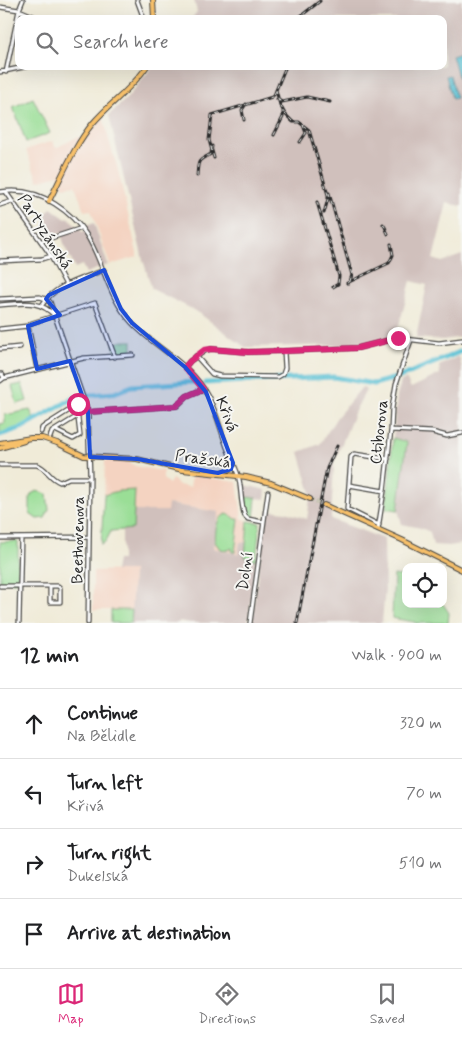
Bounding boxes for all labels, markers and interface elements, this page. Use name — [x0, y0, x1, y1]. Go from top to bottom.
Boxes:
search box — [15, 15, 447, 70]
icon: search — [33, 29, 61, 57]
text: Search here — [73, 30, 169, 55]
street label: Partyzánská — [13, 190, 77, 274]
route end — [387, 327, 410, 350]
route start — [67, 393, 90, 416]
street label: Křivá — [210, 394, 243, 436]
street label: Ctiborova — [366, 399, 393, 465]
street label: Pražská — [174, 445, 232, 474]
street label: Beethovenova — [67, 496, 90, 584]
street label: Dolní — [232, 551, 259, 592]
map controls — [402, 563, 447, 608]
button: locate — [402, 563, 447, 608]
text: 12 min — [20, 642, 79, 670]
text: Walk · 900 m — [351, 645, 442, 666]
text: Continue — [67, 701, 138, 726]
icon: ahead — [20, 710, 48, 738]
text: 320 m — [400, 713, 442, 734]
text: Na Bělidle — [67, 726, 136, 747]
text: Turn left — [67, 771, 143, 796]
icon: left — [20, 780, 48, 808]
text: 70 m — [406, 783, 442, 804]
text: Křivá — [67, 796, 104, 817]
text: Turn right — [67, 841, 151, 866]
icon: right — [20, 850, 48, 878]
text: 510 m — [399, 853, 442, 874]
text: Dukelská — [67, 866, 128, 887]
icon: arrive — [20, 920, 48, 948]
text: Arrive at destination — [67, 921, 231, 946]
tab: Map — [57, 980, 85, 1028]
tab: Directions — [199, 980, 256, 1028]
tab: Saved — [370, 980, 405, 1028]

